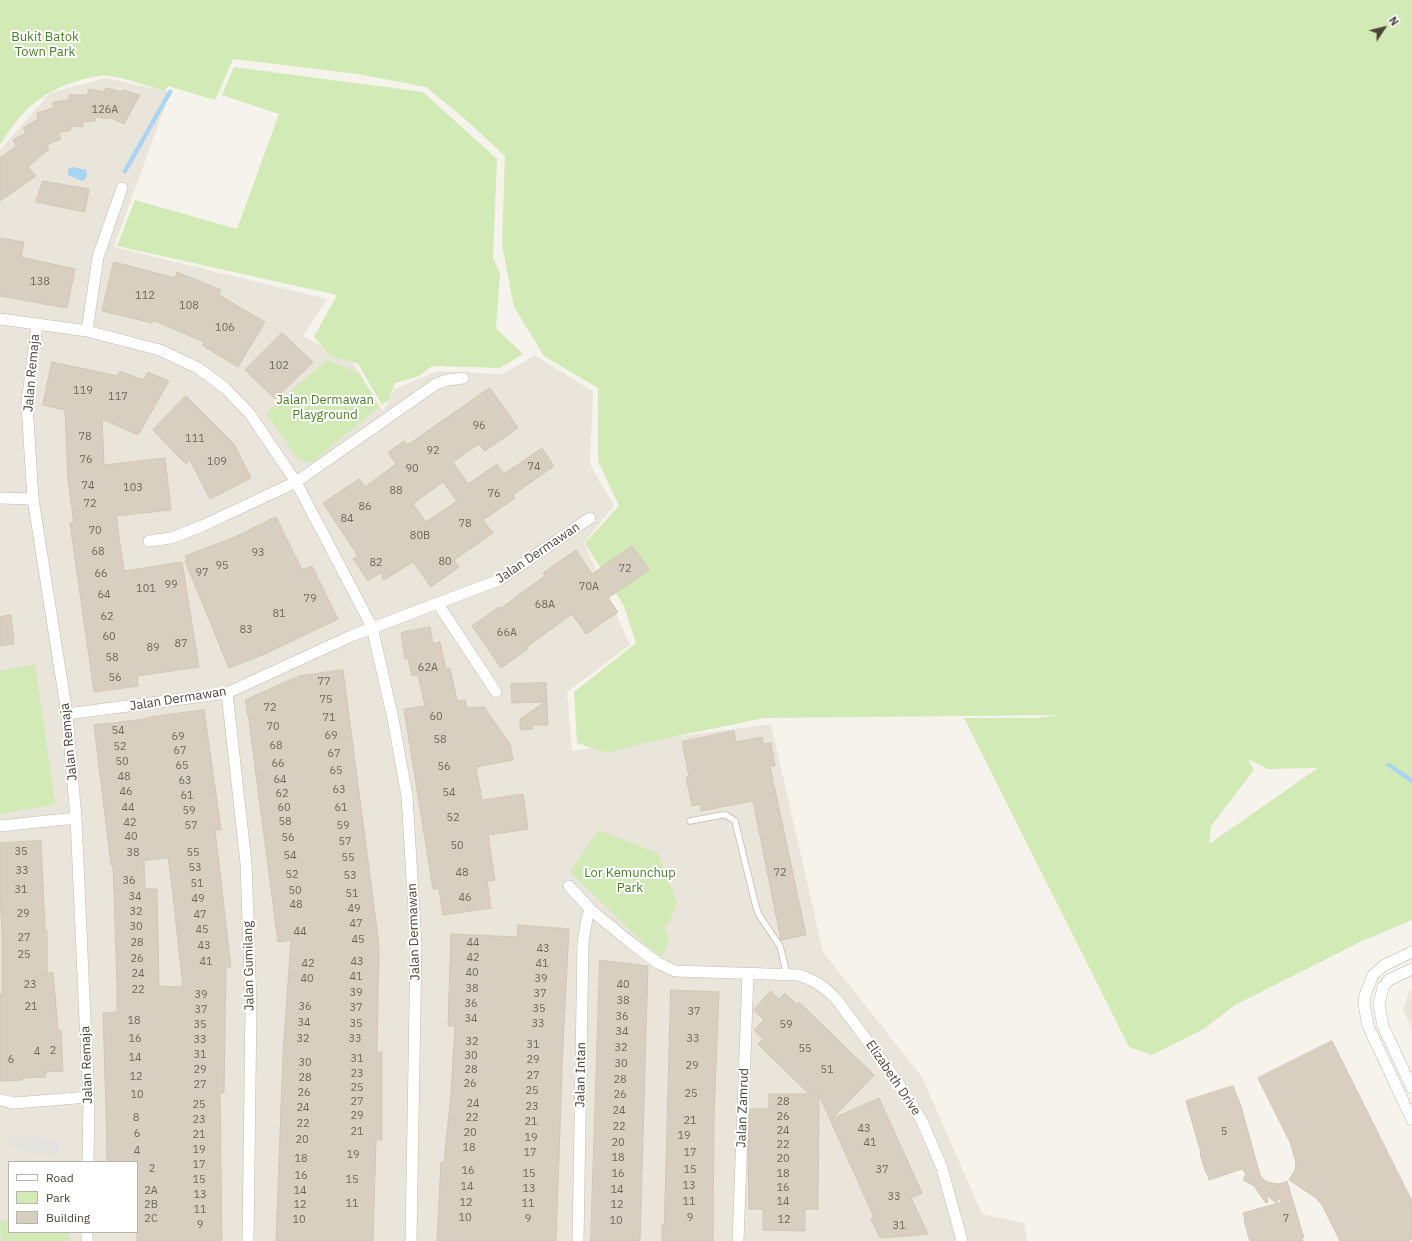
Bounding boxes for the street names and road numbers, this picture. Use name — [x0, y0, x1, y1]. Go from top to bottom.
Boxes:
street label: Jalan Remaja — [21, 333, 43, 413]
street label: Jalan Dermawan — [493, 519, 583, 587]
street label: Jalan Dermawan — [129, 684, 227, 714]
street label: Jalan Remaja — [57, 702, 81, 782]
street label: Jalan Dermawan — [405, 883, 423, 981]
street label: Jalan Gumilang — [240, 921, 258, 1011]
street label: Jalan Remaja — [78, 1026, 96, 1104]
street label: Elizabeth Drive — [862, 1037, 924, 1119]
street label: Jalan Intan — [573, 1042, 589, 1108]
street label: Jalan Zamrud — [734, 1068, 752, 1148]

